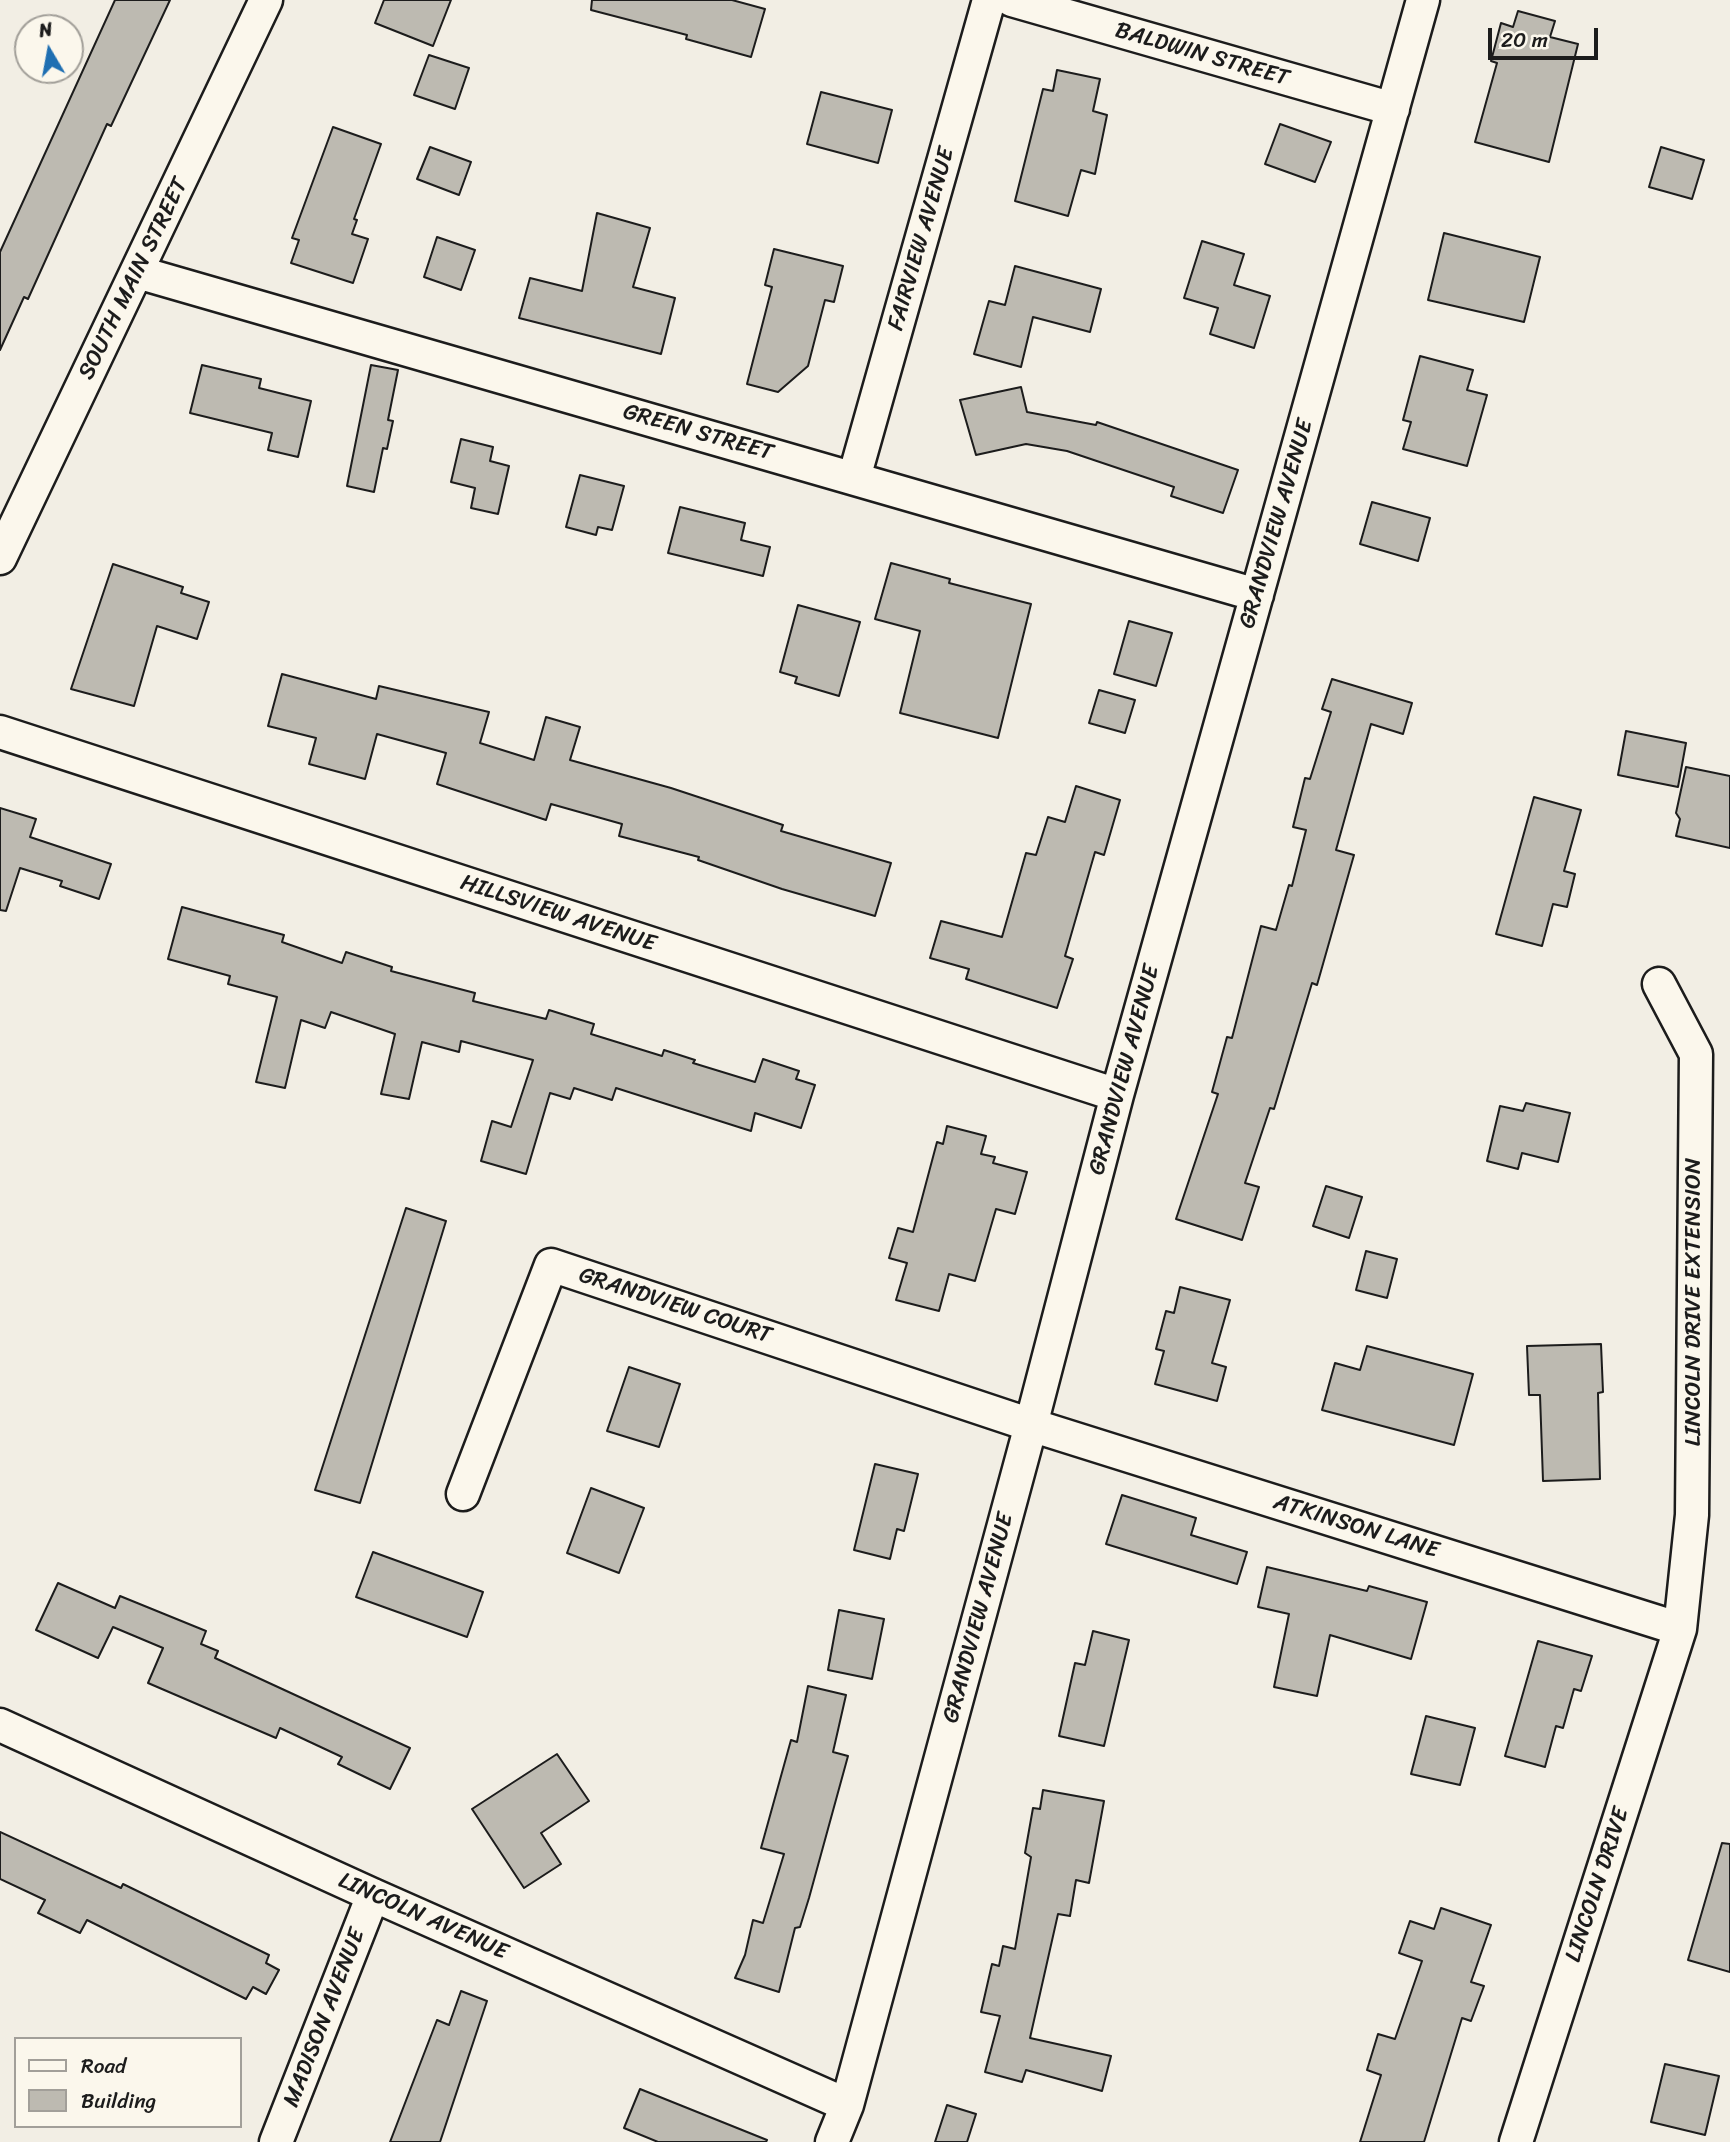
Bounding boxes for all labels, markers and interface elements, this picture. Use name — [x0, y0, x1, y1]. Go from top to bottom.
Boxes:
text: N — [36, 12, 55, 47]
north arrow — [14, 14, 84, 84]
scale bar — [1492, 14, 1602, 58]
street label: BALDWIN STREET — [1112, 17, 1292, 93]
text: 20 m — [1501, 21, 1548, 59]
street label: FAIRVIEW AVENUE — [883, 144, 961, 334]
street label: SOUTH MAIN STREET — [73, 174, 195, 384]
street label: GREEN STREET — [620, 398, 776, 468]
street label: GRANDVIEW AVENUE — [1234, 416, 1320, 632]
street label: HILLSVIEW AVENUE — [457, 869, 659, 959]
street label: GRANDVIEW AVENUE — [1084, 962, 1166, 1178]
street label: LINCOLN DRIVE EXTENSION — [1680, 1158, 1708, 1446]
street label: GRANDVIEW COURT — [575, 1262, 775, 1350]
street label: ATKINSON LANE — [1270, 1489, 1442, 1565]
street label: GRANDVIEW AVENUE — [938, 1510, 1020, 1726]
street label: LINCOLN DRIVE — [1560, 1804, 1636, 1966]
street label: LINCOLN AVENUE — [334, 1867, 512, 1967]
street label: MADISON AVENUE — [278, 1925, 372, 2111]
legend — [14, 2037, 242, 2128]
text: Road — [81, 2047, 126, 2085]
text: Building — [81, 2082, 156, 2120]

